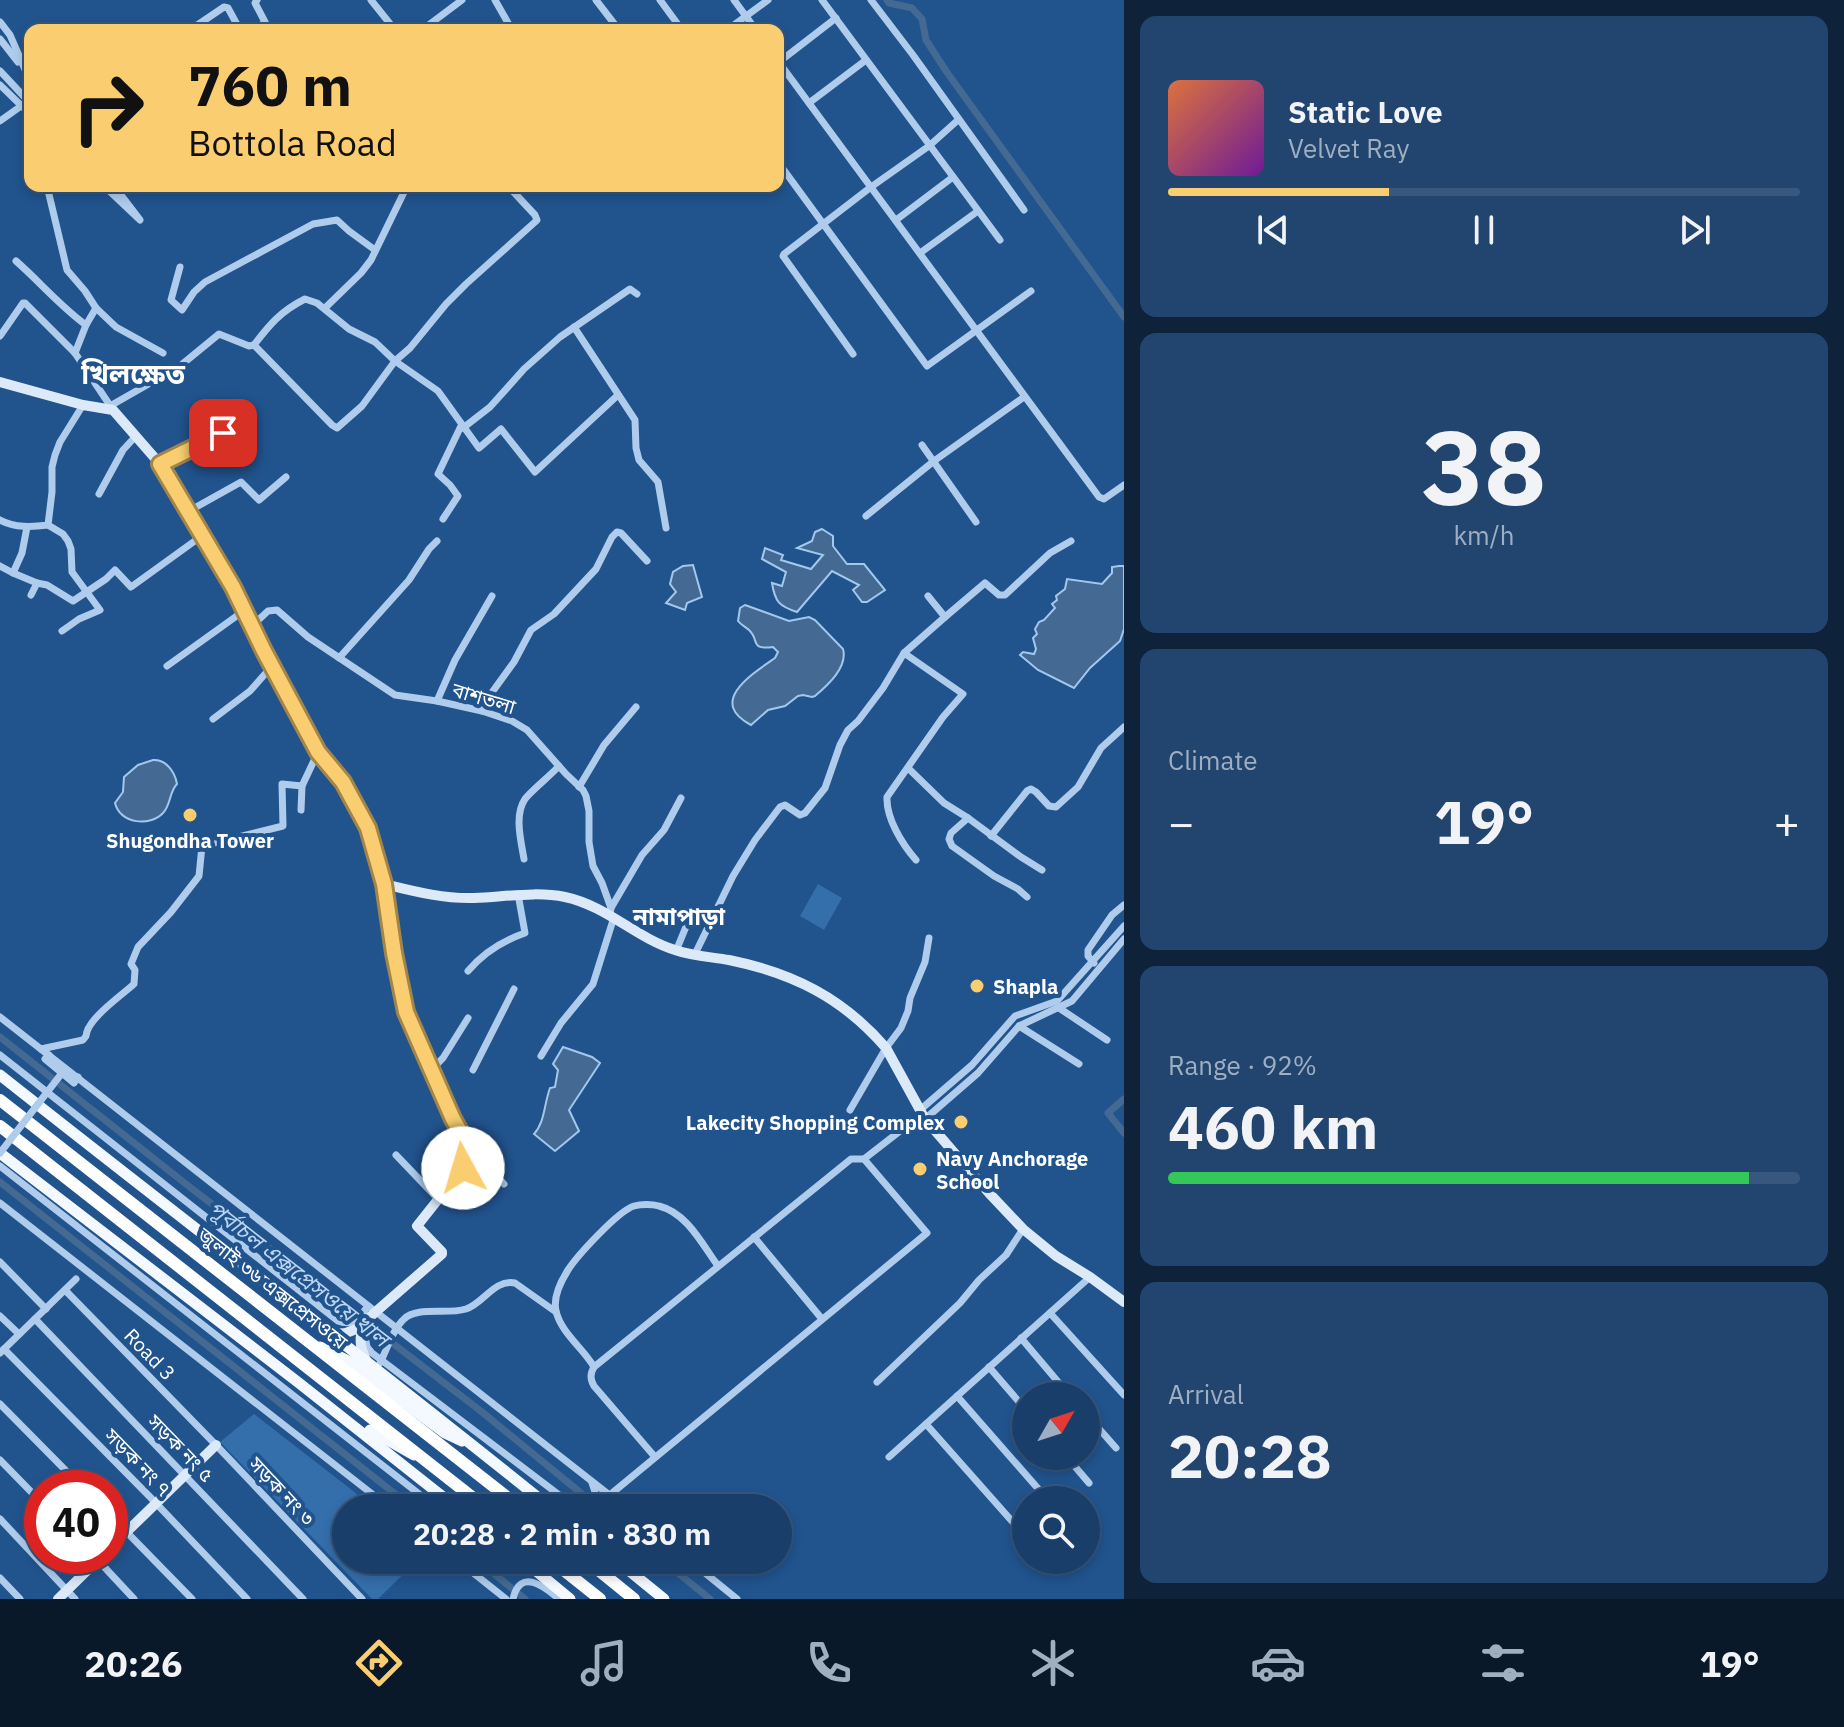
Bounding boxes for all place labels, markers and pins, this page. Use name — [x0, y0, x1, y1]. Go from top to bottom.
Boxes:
pin — [189, 399, 257, 467]
marker: Shugondha Tower — [181, 806, 199, 824]
place label: Shugondha Tower — [106, 827, 274, 854]
place label: Shapla — [993, 973, 1058, 1000]
marker: Shapla — [968, 977, 986, 995]
place label: Lakecity Shopping Complex — [686, 1109, 945, 1136]
marker: Lakecity Shopping Complex — [952, 1113, 970, 1131]
place label: Navy Anchorage School — [936, 1145, 1088, 1195]
marker: Navy Anchorage School — [911, 1160, 929, 1178]

